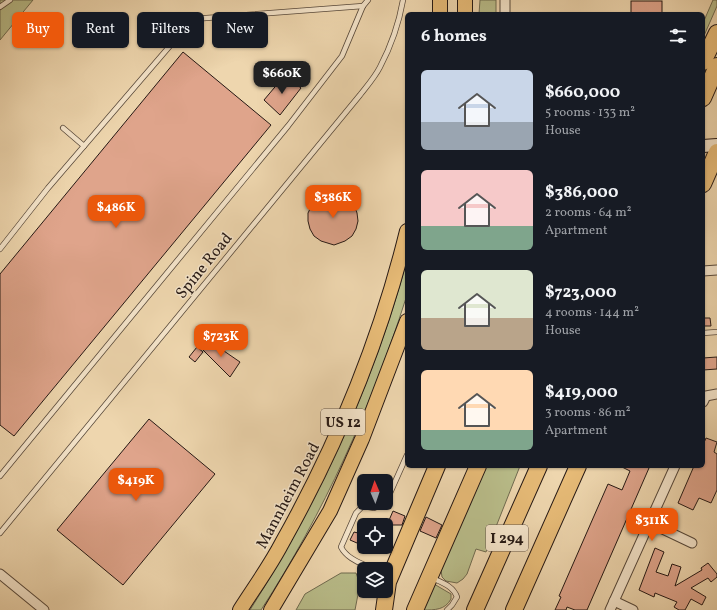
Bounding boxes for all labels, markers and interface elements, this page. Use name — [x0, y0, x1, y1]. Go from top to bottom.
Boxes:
chip: Buy — [12, 12, 64, 48]
chip: Rent — [72, 12, 129, 48]
chip: Filters — [137, 12, 204, 48]
chip: New — [212, 12, 268, 48]
text: 6 homes — [421, 25, 487, 48]
icon: filters — [667, 25, 689, 47]
pin: $660K — [254, 61, 310, 95]
text: $660K — [263, 65, 301, 83]
text: $660,000 — [545, 81, 620, 104]
icon: home — [453, 86, 501, 134]
text: 5 rooms · 133 m² — [545, 104, 635, 122]
text: House — [545, 122, 581, 140]
text: $386,000 — [545, 181, 618, 204]
pin: $386K — [305, 185, 361, 219]
icon: home — [453, 186, 501, 234]
text: $386K — [314, 189, 352, 207]
pin: $486K — [88, 195, 144, 229]
text: $486K — [97, 199, 135, 217]
text: 2 rooms · 64 m² — [545, 204, 632, 222]
text: Apartment — [545, 222, 608, 240]
street label: Spine Road — [171, 229, 238, 304]
text: $723,000 — [545, 281, 616, 304]
icon: home — [453, 286, 501, 334]
text: 4 rooms · 144 m² — [545, 304, 639, 322]
text: House — [545, 322, 581, 340]
pin: $723K — [193, 324, 249, 358]
text: $723K — [203, 328, 239, 346]
text: $419,000 — [545, 381, 618, 404]
icon: home — [453, 386, 501, 434]
text: 3 rooms · 86 m² — [545, 404, 630, 422]
road number: US 12 — [321, 409, 365, 435]
text: Apartment — [545, 422, 608, 440]
street label: Mannheim Road — [251, 439, 326, 553]
pin: $419K — [108, 468, 164, 502]
text: $419K — [118, 472, 154, 490]
north arrow — [357, 474, 393, 510]
map controls — [357, 474, 393, 598]
pin: $311K — [624, 508, 680, 542]
text: $311K — [635, 512, 669, 530]
button: locate — [357, 518, 393, 554]
road number: I 294 — [486, 525, 528, 551]
button: layers — [357, 562, 393, 598]

